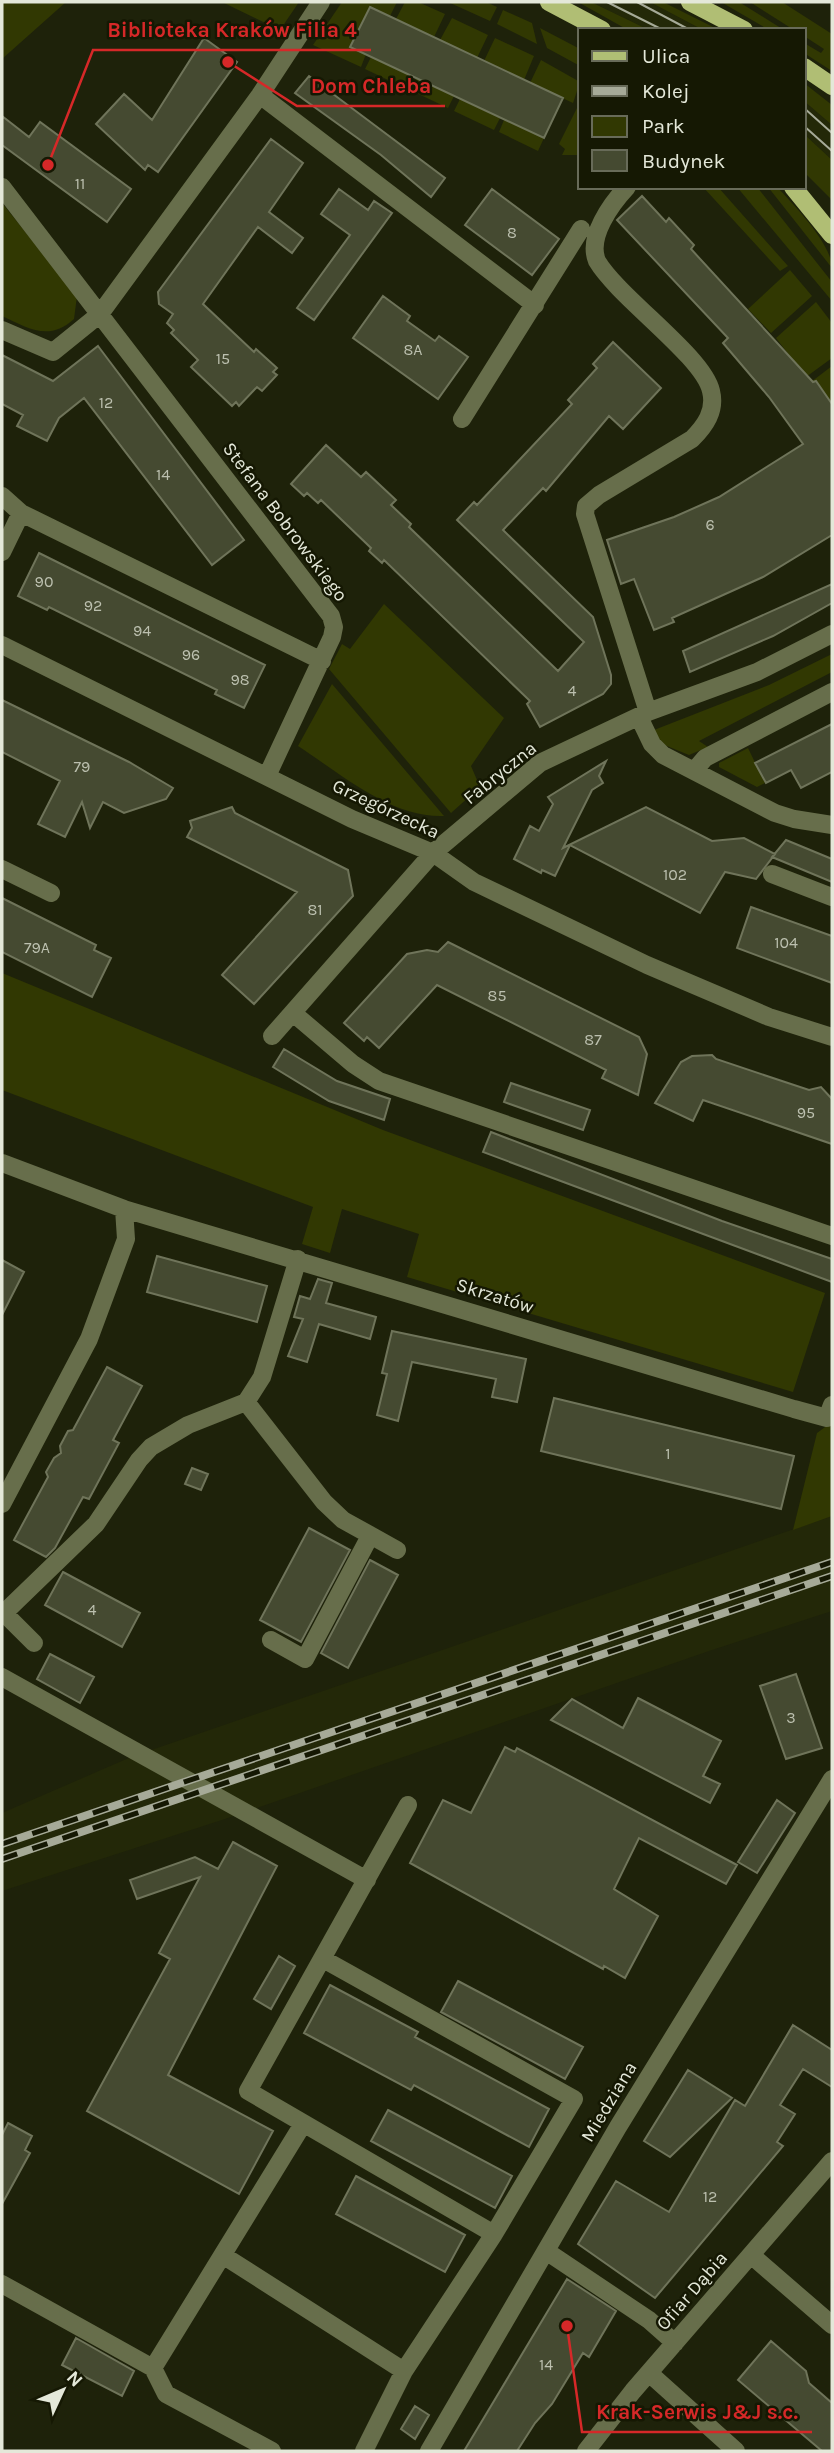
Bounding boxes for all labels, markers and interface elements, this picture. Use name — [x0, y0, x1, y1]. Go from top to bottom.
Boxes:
callout: Biblioteka Kraków Filia 4 — [93, 8, 371, 50]
text: Biblioteka Kraków Filia 4 — [107, 18, 357, 42]
legend — [578, 28, 806, 189]
text: Ulica — [642, 44, 690, 68]
callout: Dom Chleba — [297, 64, 445, 106]
text: Dom Chleba — [311, 74, 431, 98]
text: Kolej — [642, 79, 689, 103]
text: Park — [642, 114, 685, 138]
text: Budynek — [642, 149, 725, 173]
house number: 11 — [75, 174, 85, 193]
house number: 8 — [507, 223, 517, 242]
house number: 8A — [403, 340, 423, 359]
house number: 15 — [216, 349, 230, 368]
house number: 12 — [99, 393, 113, 412]
street label: Stefana Bobrowskiego — [218, 438, 352, 606]
house number: 14 — [156, 465, 170, 484]
house number: 6 — [705, 515, 715, 534]
house number: 90 — [35, 572, 53, 591]
house number: 92 — [84, 596, 102, 615]
house number: 94 — [133, 621, 151, 640]
house number: 96 — [182, 645, 200, 664]
house number: 98 — [230, 670, 250, 689]
house number: 4 — [568, 681, 577, 700]
street label: Fabryczna — [459, 737, 541, 809]
house number: 79 — [74, 757, 90, 776]
street label: Grzegórzecka — [329, 775, 443, 843]
house number: 102 — [663, 865, 687, 884]
house number: 81 — [307, 900, 323, 919]
house number: 104 — [774, 933, 798, 952]
house number: 79A — [24, 938, 50, 957]
house number: 85 — [488, 986, 506, 1005]
house number: 87 — [584, 1030, 602, 1049]
house number: 95 — [797, 1103, 815, 1122]
street label: Skrzatów — [454, 1274, 537, 1318]
house number: 1 — [665, 1444, 671, 1463]
house number: 4 — [88, 1600, 97, 1619]
house number: 3 — [786, 1708, 796, 1727]
street label: Miedziana — [576, 2058, 642, 2146]
house number: 12 — [703, 2187, 717, 2206]
street label: Ofiar Dąbia — [652, 2247, 732, 2335]
north arrow — [28, 2355, 98, 2425]
house number: 14 — [539, 2355, 553, 2374]
text: N — [62, 2366, 87, 2391]
callout: Krak-Serwis J&J s.c. — [582, 2390, 812, 2432]
text: Krak-Serwis J&J s.c. — [596, 2400, 798, 2424]

